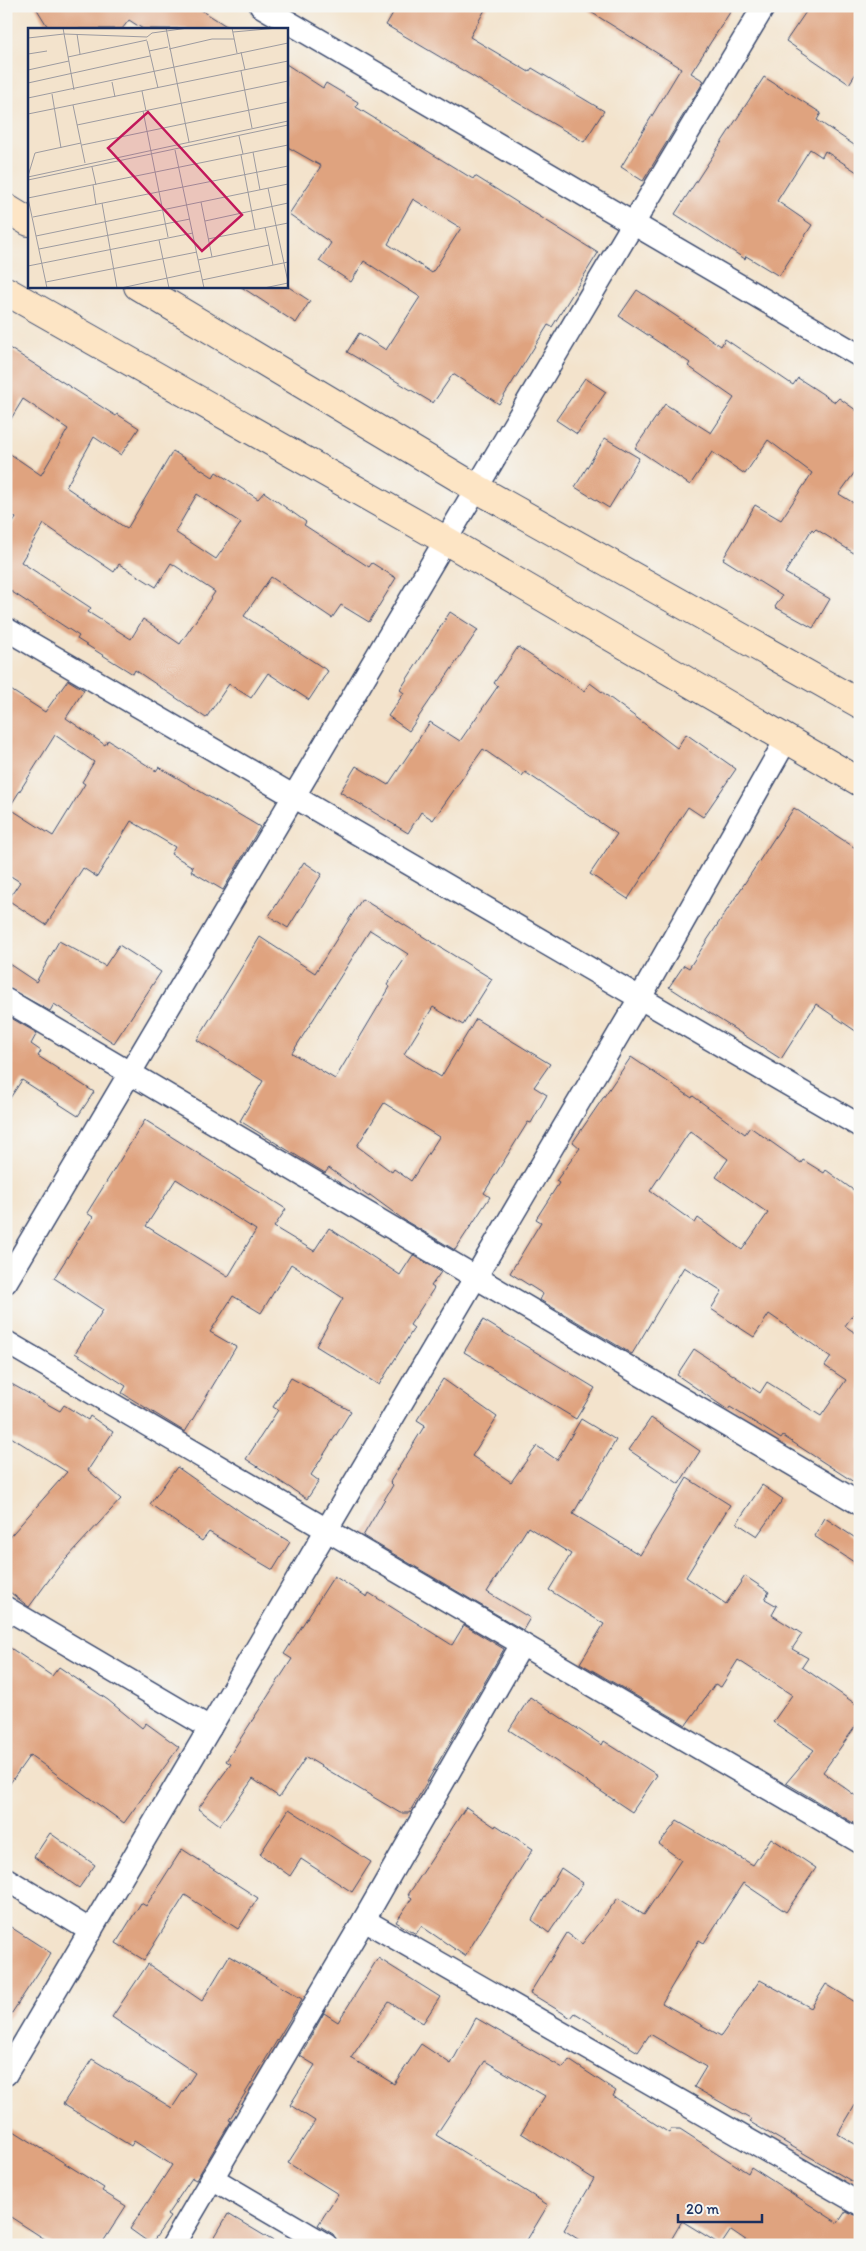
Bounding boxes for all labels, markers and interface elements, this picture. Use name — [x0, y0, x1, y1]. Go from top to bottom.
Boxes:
inset map — [28, 28, 288, 288]
scale bar — [678, 2191, 762, 2223]
text: 20 m — [686, 2200, 720, 2218]

